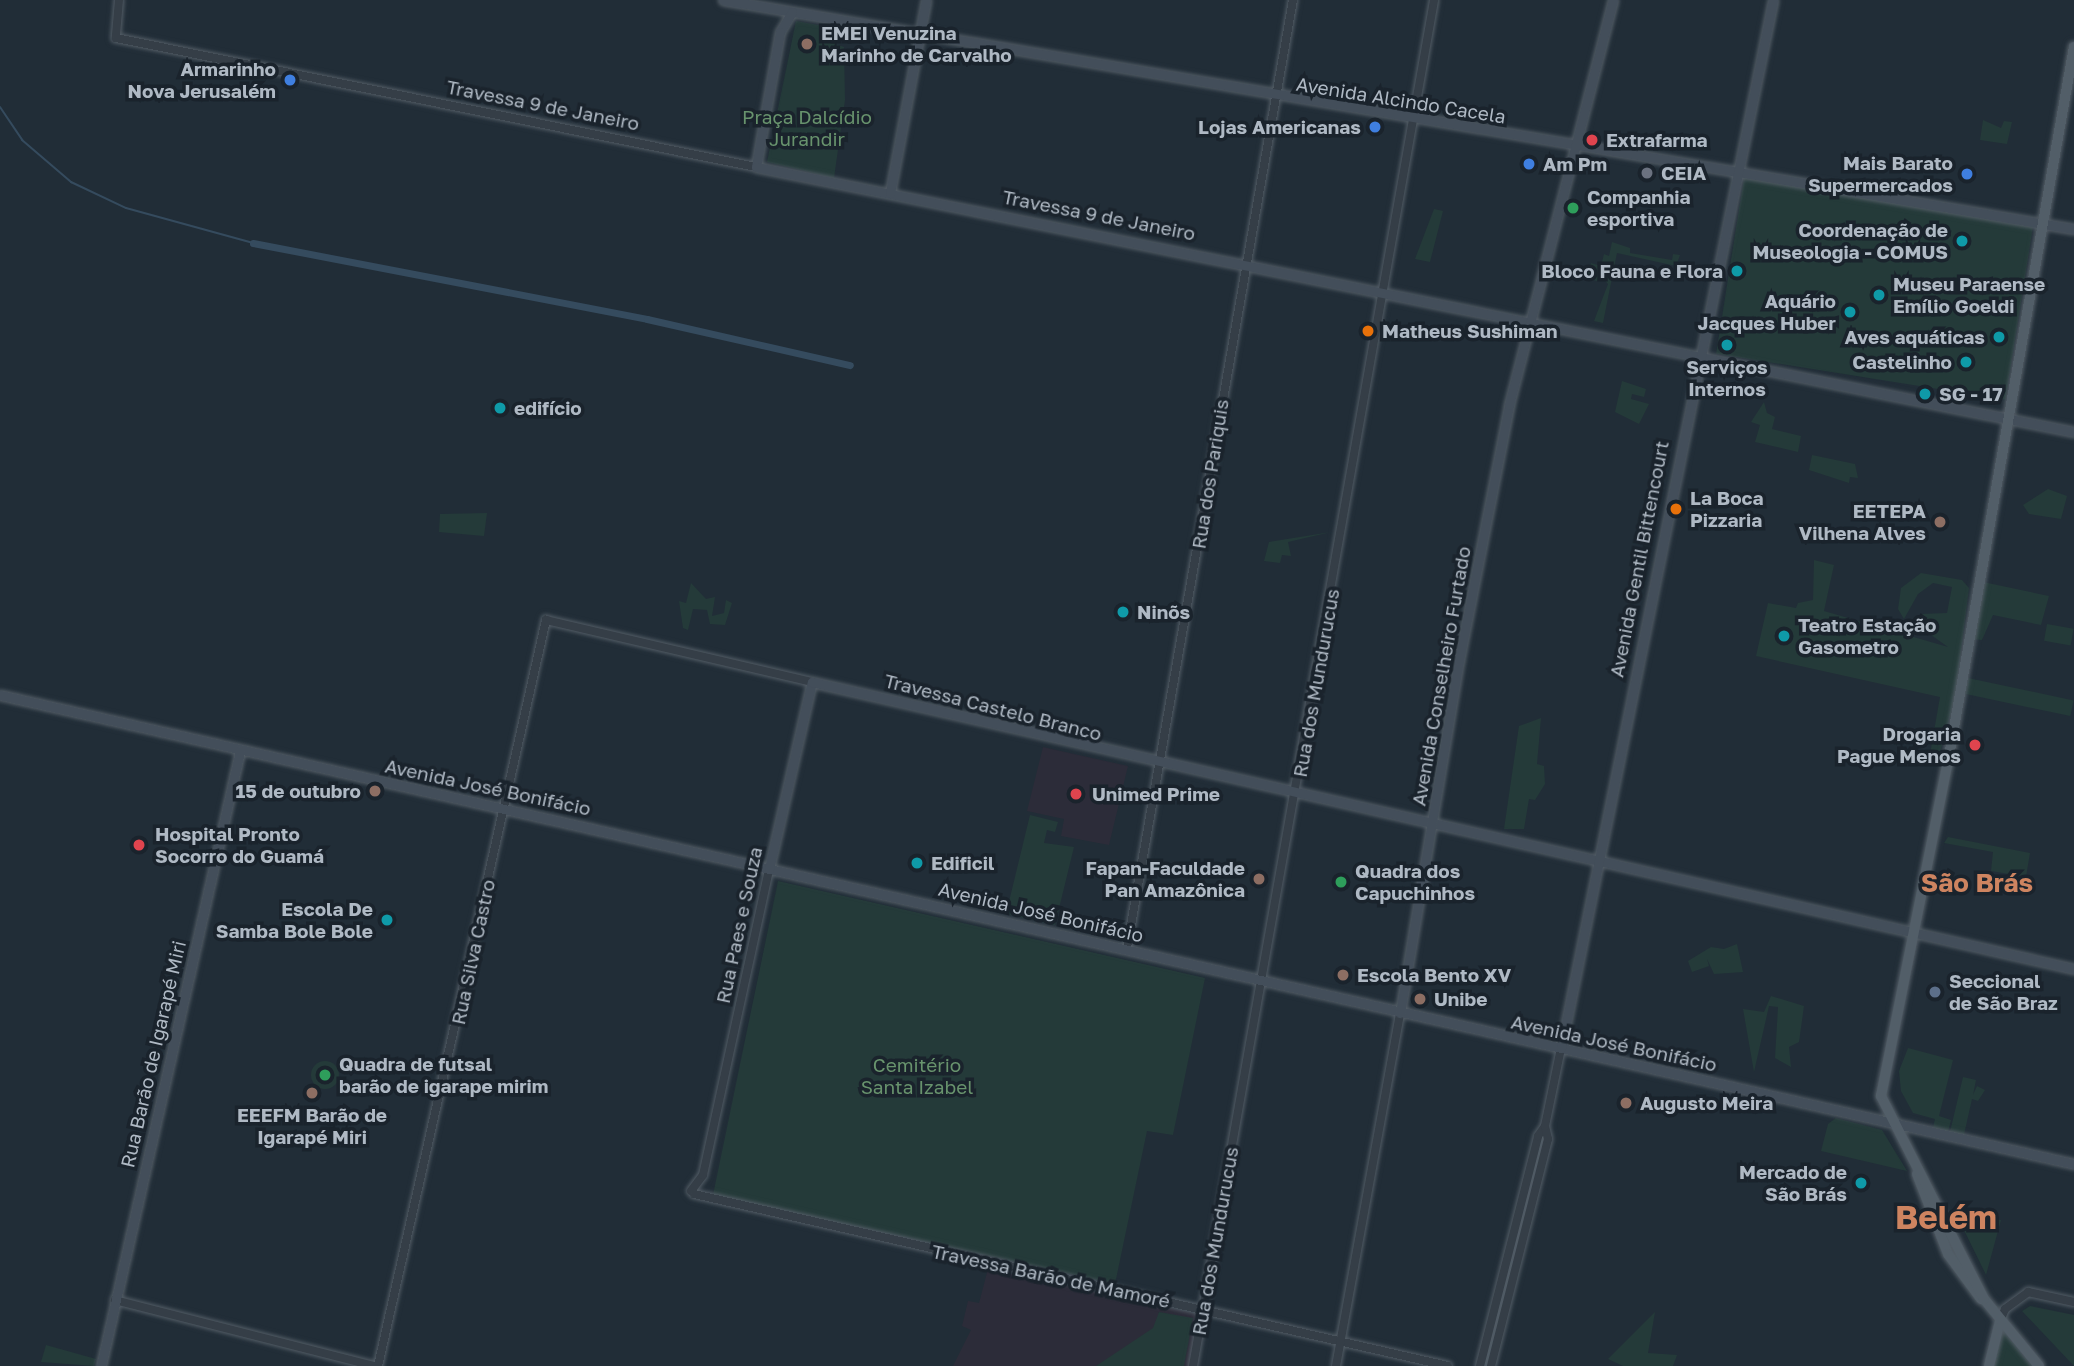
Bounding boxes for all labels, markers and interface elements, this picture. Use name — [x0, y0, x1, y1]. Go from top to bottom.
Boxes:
place label: EMEI Venuzina Marinho de Carvalho — [821, 22, 1012, 66]
marker: EMEI Venuzina Marinho de Carvalho — [799, 36, 815, 52]
place label: Armarinho Nova Jerusalém — [128, 58, 276, 102]
marker: Armarinho Nova Jerusalém — [282, 72, 298, 88]
street label: Avenida Alcindo Cacela — [1295, 72, 1507, 128]
street label: Travessa 9 de Janeiro — [445, 75, 641, 135]
park label: Praça Dalcídio Jurandir — [742, 106, 872, 150]
place label: Lojas Americanas — [1198, 116, 1361, 138]
marker: Lojas Americanas — [1367, 119, 1383, 135]
place label: Extrafarma — [1606, 129, 1708, 151]
marker: Extrafarma — [1584, 132, 1600, 148]
place label: Mais Barato Supermercados — [1808, 152, 1953, 196]
place label: Am Pm — [1543, 153, 1607, 175]
marker: Am Pm — [1521, 156, 1537, 172]
place label: CEIA — [1661, 162, 1706, 184]
marker: CEIA — [1639, 165, 1655, 181]
marker: Mais Barato Supermercados — [1959, 166, 1975, 182]
street label: Travessa 9 de Janeiro — [1001, 185, 1197, 245]
place label: Companhia esportiva — [1587, 186, 1690, 230]
marker: Companhia esportiva — [1565, 200, 1581, 216]
place label: Coordenação de Museologia - COMUS — [1753, 219, 1948, 263]
marker: Coordenação de Museologia - COMUS — [1954, 233, 1970, 249]
place label: Bloco Fauna e Flora — [1541, 260, 1723, 282]
marker: Bloco Fauna e Flora — [1729, 263, 1745, 279]
place label: Museu Paraense Emílio Goeldi — [1893, 273, 2045, 317]
marker: Museu Paraense Emílio Goeldi — [1871, 287, 1887, 303]
place label: Aquário Jacques Huber — [1698, 290, 1836, 334]
marker: Aquário Jacques Huber — [1842, 304, 1858, 320]
place label: Matheus Sushiman — [1382, 320, 1557, 342]
marker: Matheus Sushiman — [1360, 323, 1376, 339]
place label: Aves aquáticas — [1845, 326, 1985, 348]
marker: Aves aquáticas — [1991, 329, 2007, 345]
marker: Serviços Internos — [1719, 337, 1735, 353]
place label: Castelinho — [1852, 351, 1952, 373]
marker: Castelinho — [1958, 354, 1974, 370]
place label: Serviços Internos — [1686, 356, 1768, 400]
place label: SG - 17 — [1939, 383, 2003, 405]
marker: SG - 17 — [1917, 386, 1933, 402]
place label: edifício — [514, 397, 582, 419]
street label: Rua dos Pariquis — [1187, 398, 1233, 550]
marker: edifício — [492, 400, 508, 416]
street label: Avenida Gentil Bittencourt — [1605, 439, 1673, 679]
place label: La Boca Pizzaria — [1690, 487, 1764, 531]
place label: EETEPA Vilhena Alves — [1799, 500, 1926, 544]
marker: La Boca Pizzaria — [1668, 501, 1684, 517]
marker: EETEPA Vilhena Alves — [1932, 514, 1948, 530]
street label: Avenida Conselheiro Furtado — [1407, 544, 1475, 808]
street label: Rua dos Mundurucus — [1288, 587, 1344, 779]
place label: Ninõs — [1137, 601, 1190, 623]
marker: Ninõs — [1115, 604, 1131, 620]
place label: Teatro Estação Gasometro — [1798, 614, 1936, 658]
marker: Teatro Estação Gasometro — [1776, 628, 1792, 644]
street label: Travessa Castelo Branco — [882, 669, 1104, 745]
place label: Drogaria Pague Menos — [1837, 723, 1961, 767]
marker: Drogaria Pague Menos — [1967, 737, 1983, 753]
street label: Avenida José Bonifácio — [383, 754, 593, 820]
place label: 15 de outubro — [235, 780, 361, 802]
marker: 15 de outubro — [367, 783, 383, 799]
place label: Unimed Prime — [1092, 783, 1220, 805]
marker: Unimed Prime — [1066, 784, 1086, 804]
place label: Hospital Pronto Socorro do Guamá — [155, 823, 324, 867]
marker: Hospital Pronto Socorro do Guamá — [129, 835, 149, 855]
street label: Rua Paes e Souza — [711, 845, 767, 1005]
place label: Edificil — [931, 852, 994, 874]
marker: Edificil — [909, 855, 925, 871]
place label: Fapan-Faculdade Pan Amazônica — [1086, 857, 1245, 901]
place label: Quadra dos Capuchinhos — [1355, 860, 1475, 904]
district label: São Brás — [1921, 867, 2033, 899]
marker: Fapan-Faculdade Pan Amazônica — [1251, 871, 1267, 887]
marker: Quadra dos Capuchinhos — [1333, 874, 1349, 890]
street label: Rua Silva Castro — [446, 877, 500, 1027]
street label: Avenida José Bonifácio — [936, 877, 1146, 947]
place label: Escola De Samba Bole Bole — [216, 898, 373, 942]
marker: Escola De Samba Bole Bole — [379, 912, 395, 928]
street label: Rua Barão de Igarapé Miri — [116, 938, 190, 1170]
place label: Escola Bento XV — [1357, 964, 1511, 986]
marker: Escola Bento XV — [1335, 967, 1351, 983]
place label: Seccional de São Braz — [1949, 970, 2058, 1014]
marker: Seccional de São Braz — [1927, 984, 1943, 1000]
place label: Unibe — [1434, 988, 1487, 1010]
marker: Unibe — [1412, 991, 1428, 1007]
street label: Avenida José Bonifácio — [1509, 1010, 1719, 1076]
place label: Quadra de futsal barão de igarape mirim — [339, 1053, 548, 1097]
park label: Cemitério Santa Izabel — [861, 1054, 973, 1098]
marker: Quadra de futsal barão de igarape mirim — [317, 1067, 333, 1083]
marker: EEEFM Barão de Igarapé Miri — [304, 1085, 320, 1101]
place label: Augusto Meira — [1640, 1092, 1773, 1114]
marker: Augusto Meira — [1618, 1095, 1634, 1111]
place label: EEEFM Barão de Igarapé Miri — [237, 1104, 387, 1148]
street label: Rua dos Mundurucus — [1187, 1145, 1243, 1337]
place label: Mercado de São Brás — [1739, 1161, 1847, 1205]
marker: Mercado de São Brás — [1853, 1175, 1869, 1191]
district label: Belém — [1895, 1197, 1997, 1237]
street label: Travessa Barão de Mamoré — [930, 1240, 1172, 1312]

